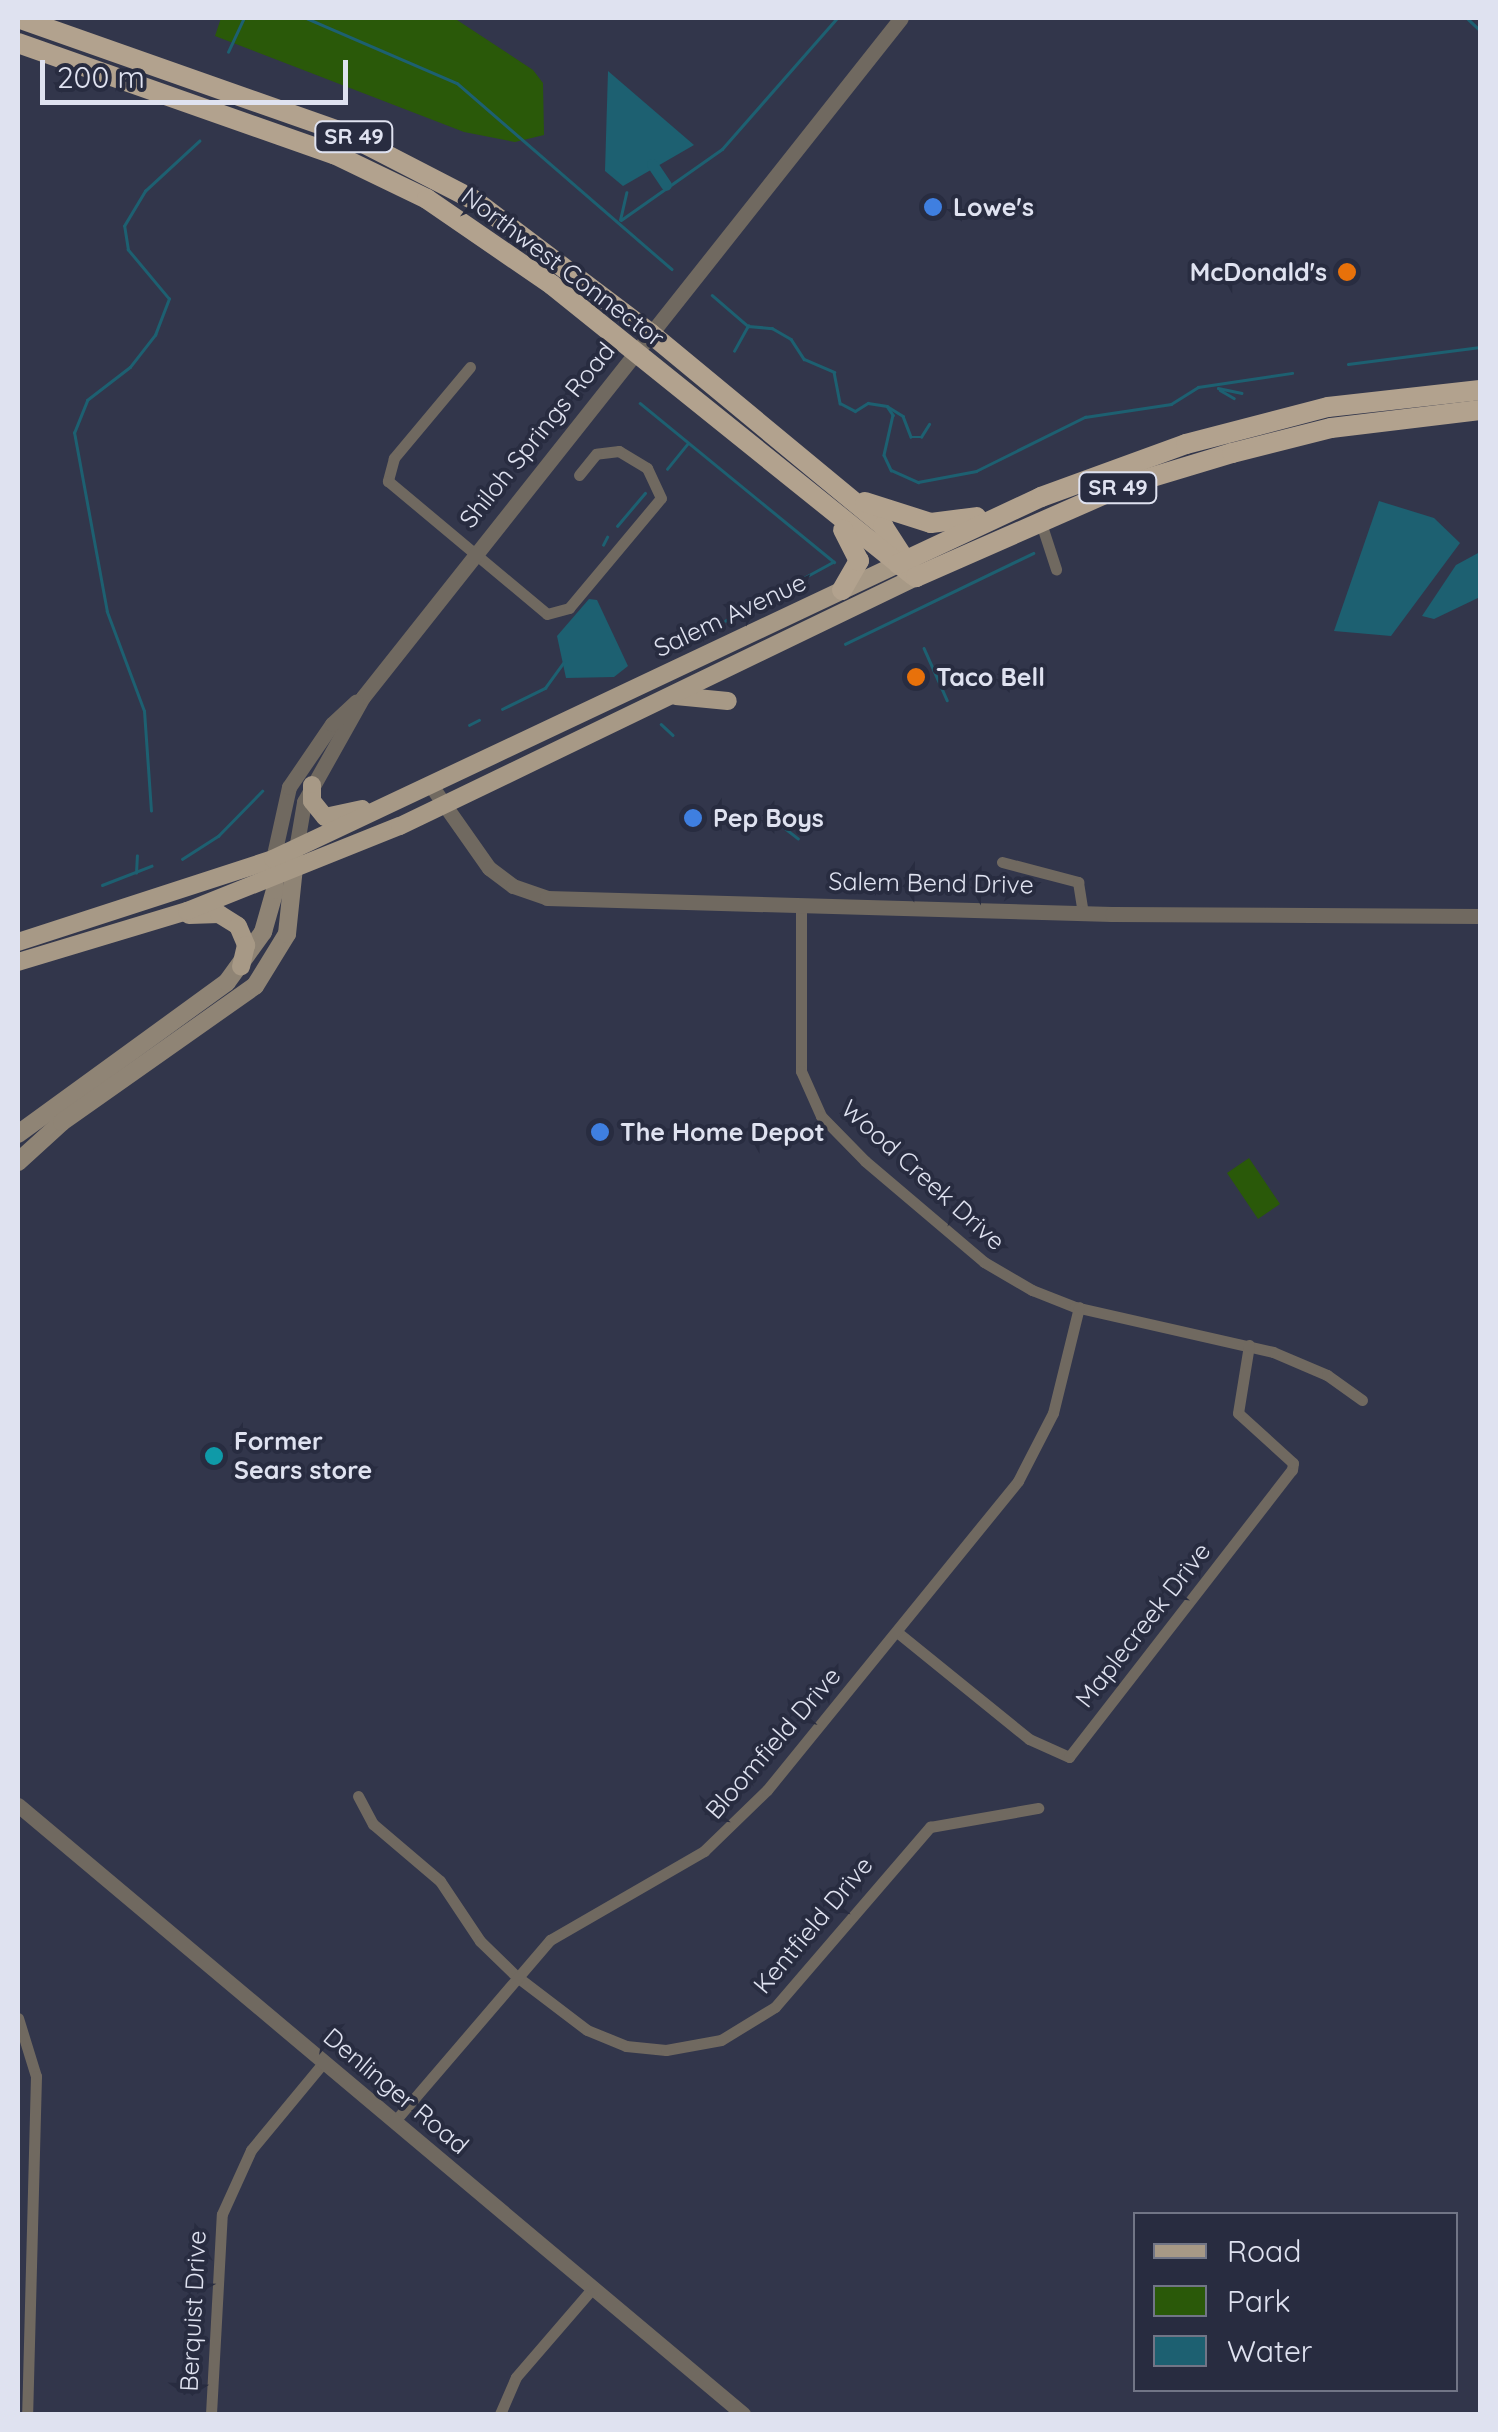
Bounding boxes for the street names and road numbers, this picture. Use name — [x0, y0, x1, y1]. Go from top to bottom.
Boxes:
road number: SR 49 — [314, 120, 394, 154]
street label: Northwest Connector — [456, 181, 670, 353]
street label: Shiloh Springs Road — [453, 336, 621, 534]
road number: SR 49 — [1078, 471, 1158, 505]
street label: Salem Avenue — [649, 567, 811, 663]
street label: Salem Bend Drive — [828, 866, 1034, 900]
street label: Wood Creek Drive — [835, 1094, 1011, 1256]
street label: Maplecreek Drive — [1069, 1536, 1217, 1714]
street label: Bloomfield Drive — [699, 1661, 847, 1825]
street label: Kentfield Drive — [747, 1850, 879, 2000]
street label: Denlinger Road — [317, 2022, 475, 2160]
street label: Berquist Drive — [174, 2230, 212, 2392]

